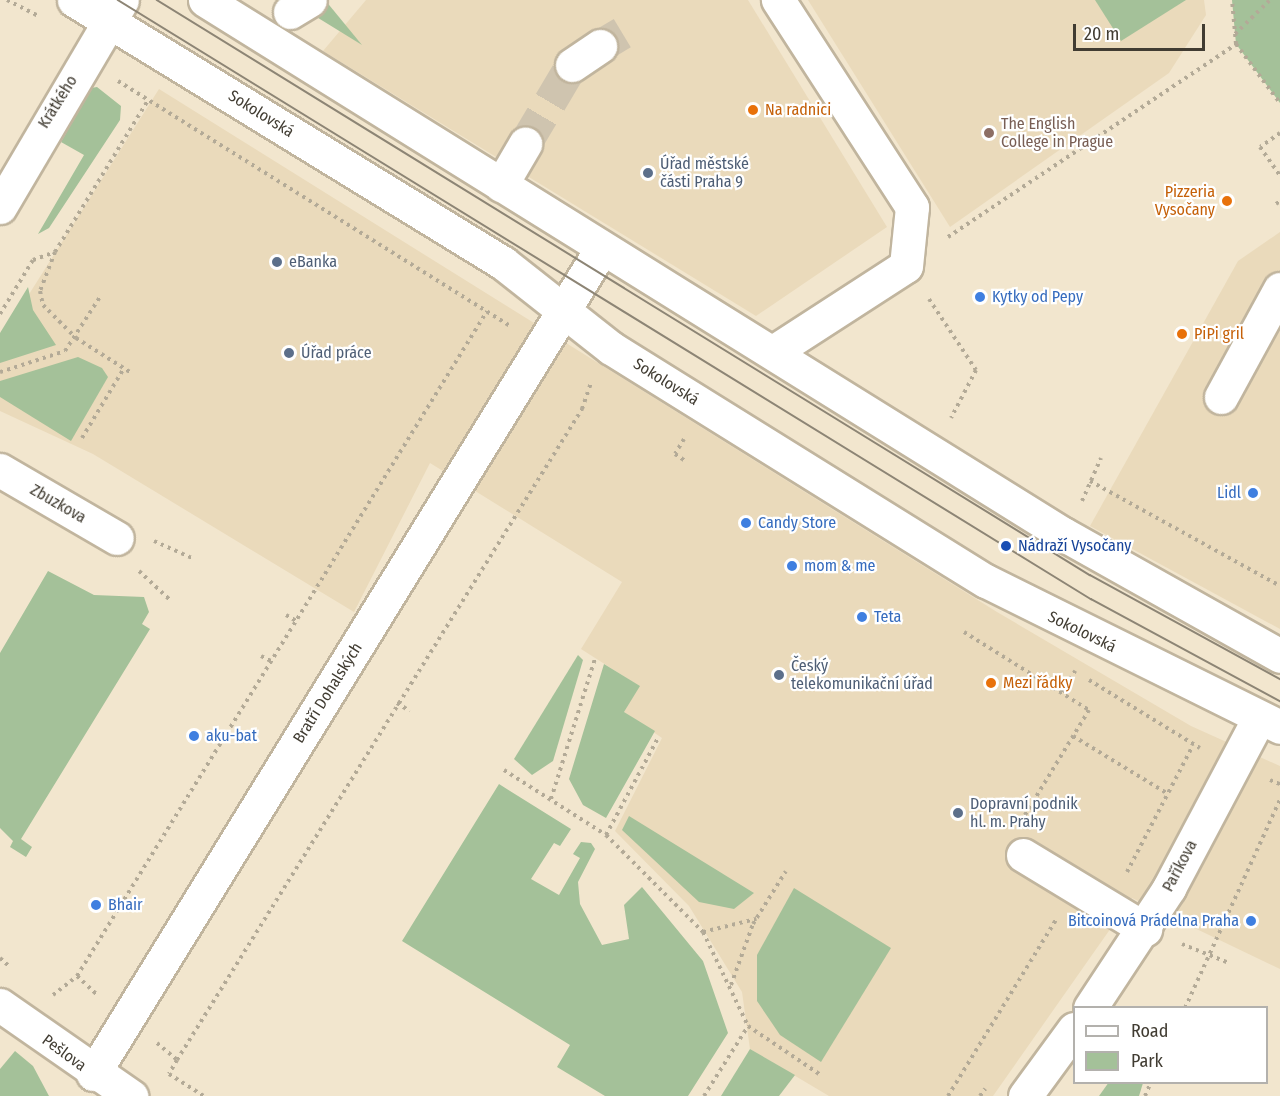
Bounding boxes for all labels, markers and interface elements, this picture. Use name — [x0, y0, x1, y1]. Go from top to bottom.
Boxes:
scale bar — [1076, 12, 1208, 50]
text: 20 m — [1084, 23, 1119, 45]
street label: Krátkého — [34, 72, 82, 132]
street label: Sokolovská — [225, 86, 297, 142]
place label: Na radnici — [765, 100, 831, 120]
marker: Na radnici — [746, 103, 760, 117]
place label: The English College in Prague — [1001, 114, 1113, 152]
marker: The English College in Prague — [982, 126, 996, 140]
place label: Úřad městské části Praha 9 — [660, 154, 749, 192]
marker: Úřad městské části Praha 9 — [641, 166, 655, 180]
place label: Pizzeria Vysočany — [1155, 182, 1215, 220]
marker: Pizzeria Vysočany — [1220, 194, 1234, 208]
place label: eBanka — [289, 252, 337, 272]
marker: eBanka — [270, 255, 284, 269]
place label: Kytky od Pepy — [992, 287, 1083, 307]
marker: Kytky od Pepy — [973, 290, 987, 304]
place label: PiPi gril — [1194, 324, 1244, 344]
marker: PiPi gril — [1175, 327, 1189, 341]
place label: Úřad práce — [301, 343, 372, 363]
marker: Úřad práce — [282, 346, 296, 360]
street label: Sokolovská — [630, 354, 702, 410]
street label: Zbuzkova — [27, 480, 89, 528]
place label: Lidl — [1217, 483, 1241, 503]
marker: Lidl — [1246, 486, 1260, 500]
place label: Candy Store — [758, 513, 836, 533]
marker: Candy Store — [739, 516, 753, 530]
place label: Nádraží Vysočany — [1018, 536, 1131, 556]
marker: Nádraží Vysočany — [999, 539, 1013, 553]
place label: mom & me — [804, 556, 875, 576]
marker: mom & me — [785, 559, 799, 573]
place label: Teta — [874, 607, 901, 627]
street label: Sokolovská — [1045, 607, 1119, 657]
marker: Teta — [855, 610, 869, 624]
street label: Bratří Dohalských — [289, 639, 367, 747]
place label: Český telekomunikační úřad — [791, 656, 933, 694]
marker: Český telekomunikační úřad — [772, 668, 786, 682]
place label: Mezi řádky — [1003, 673, 1072, 693]
marker: Mezi řádky — [984, 676, 998, 690]
place label: aku-bat — [206, 726, 257, 746]
marker: aku-bat — [187, 729, 201, 743]
place label: Dopravní podnik hl. m. Prahy — [970, 794, 1078, 832]
marker: Dopravní podnik hl. m. Prahy — [951, 806, 965, 820]
street label: Paříkova — [1158, 837, 1202, 895]
place label: Bhair — [108, 895, 143, 915]
marker: Bhair — [89, 898, 103, 912]
place label: Bitcoinová Prádelna Praha — [1068, 911, 1239, 931]
marker: Bitcoinová Prádelna Praha — [1244, 914, 1258, 928]
legend — [1073, 1006, 1268, 1084]
text: Road — [1131, 1020, 1168, 1042]
street label: Pešlova — [38, 1031, 90, 1075]
text: Park — [1131, 1050, 1163, 1072]

